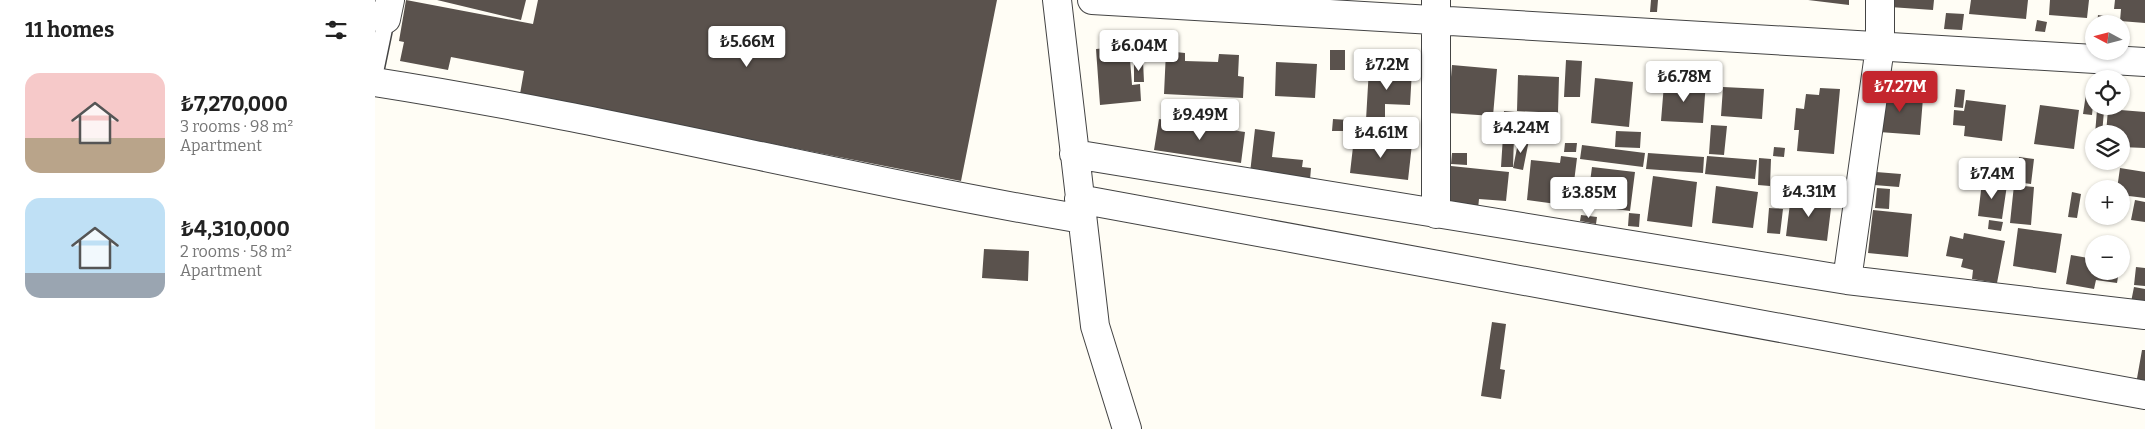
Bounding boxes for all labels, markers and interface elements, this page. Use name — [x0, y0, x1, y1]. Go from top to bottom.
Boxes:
north arrow — [2085, 15, 2130, 60]
map controls — [2085, 15, 2130, 280]
icon: filters — [322, 16, 350, 44]
text: 11 homes — [25, 17, 114, 43]
pin: ₺5.66M — [706, 26, 788, 68]
pin: ₺6.04M — [1098, 30, 1180, 72]
text: ₺5.66M — [719, 32, 775, 51]
text: ₺6.04M — [1110, 36, 1168, 55]
pin: ₺7.2M — [1352, 48, 1422, 91]
text: ₺7.2M — [1365, 55, 1409, 74]
pin: ₺6.78M — [1643, 61, 1725, 103]
text: ₺6.78M — [1657, 67, 1711, 86]
pin: ₺7.27M — [1859, 70, 1941, 113]
button: locate — [2085, 70, 2130, 115]
text: ₺7.27M — [1873, 77, 1927, 96]
text: ₺7,270,000 — [180, 91, 288, 117]
icon: home — [65, 93, 125, 153]
pin: ₺9.49M — [1159, 98, 1241, 141]
text: ₺9.49M — [1172, 105, 1228, 124]
pin: ₺4.24M — [1480, 112, 1562, 154]
pin: ₺4.61M — [1340, 116, 1422, 159]
text: 3 rooms · 98 m² — [180, 117, 293, 136]
text: ₺4.24M — [1493, 118, 1549, 137]
text: ₺4.61M — [1354, 123, 1408, 142]
button: layers — [2085, 125, 2130, 170]
text: Apartment — [180, 136, 262, 155]
pin: ₺7.4M — [1957, 158, 2027, 200]
text: ₺7.4M — [1970, 164, 2014, 183]
pin: ₺3.85M — [1548, 176, 1630, 219]
pin: ₺4.31M — [1768, 176, 1850, 218]
button: + — [2085, 180, 2130, 225]
text: ₺4.31M — [1782, 182, 1836, 201]
text: ₺3.85M — [1561, 183, 1617, 202]
text: ₺4,310,000 — [180, 216, 290, 242]
icon: home — [65, 218, 125, 278]
button: − — [2085, 235, 2130, 280]
text: 2 rooms · 58 m² — [180, 242, 292, 261]
text: Apartment — [180, 261, 262, 280]

